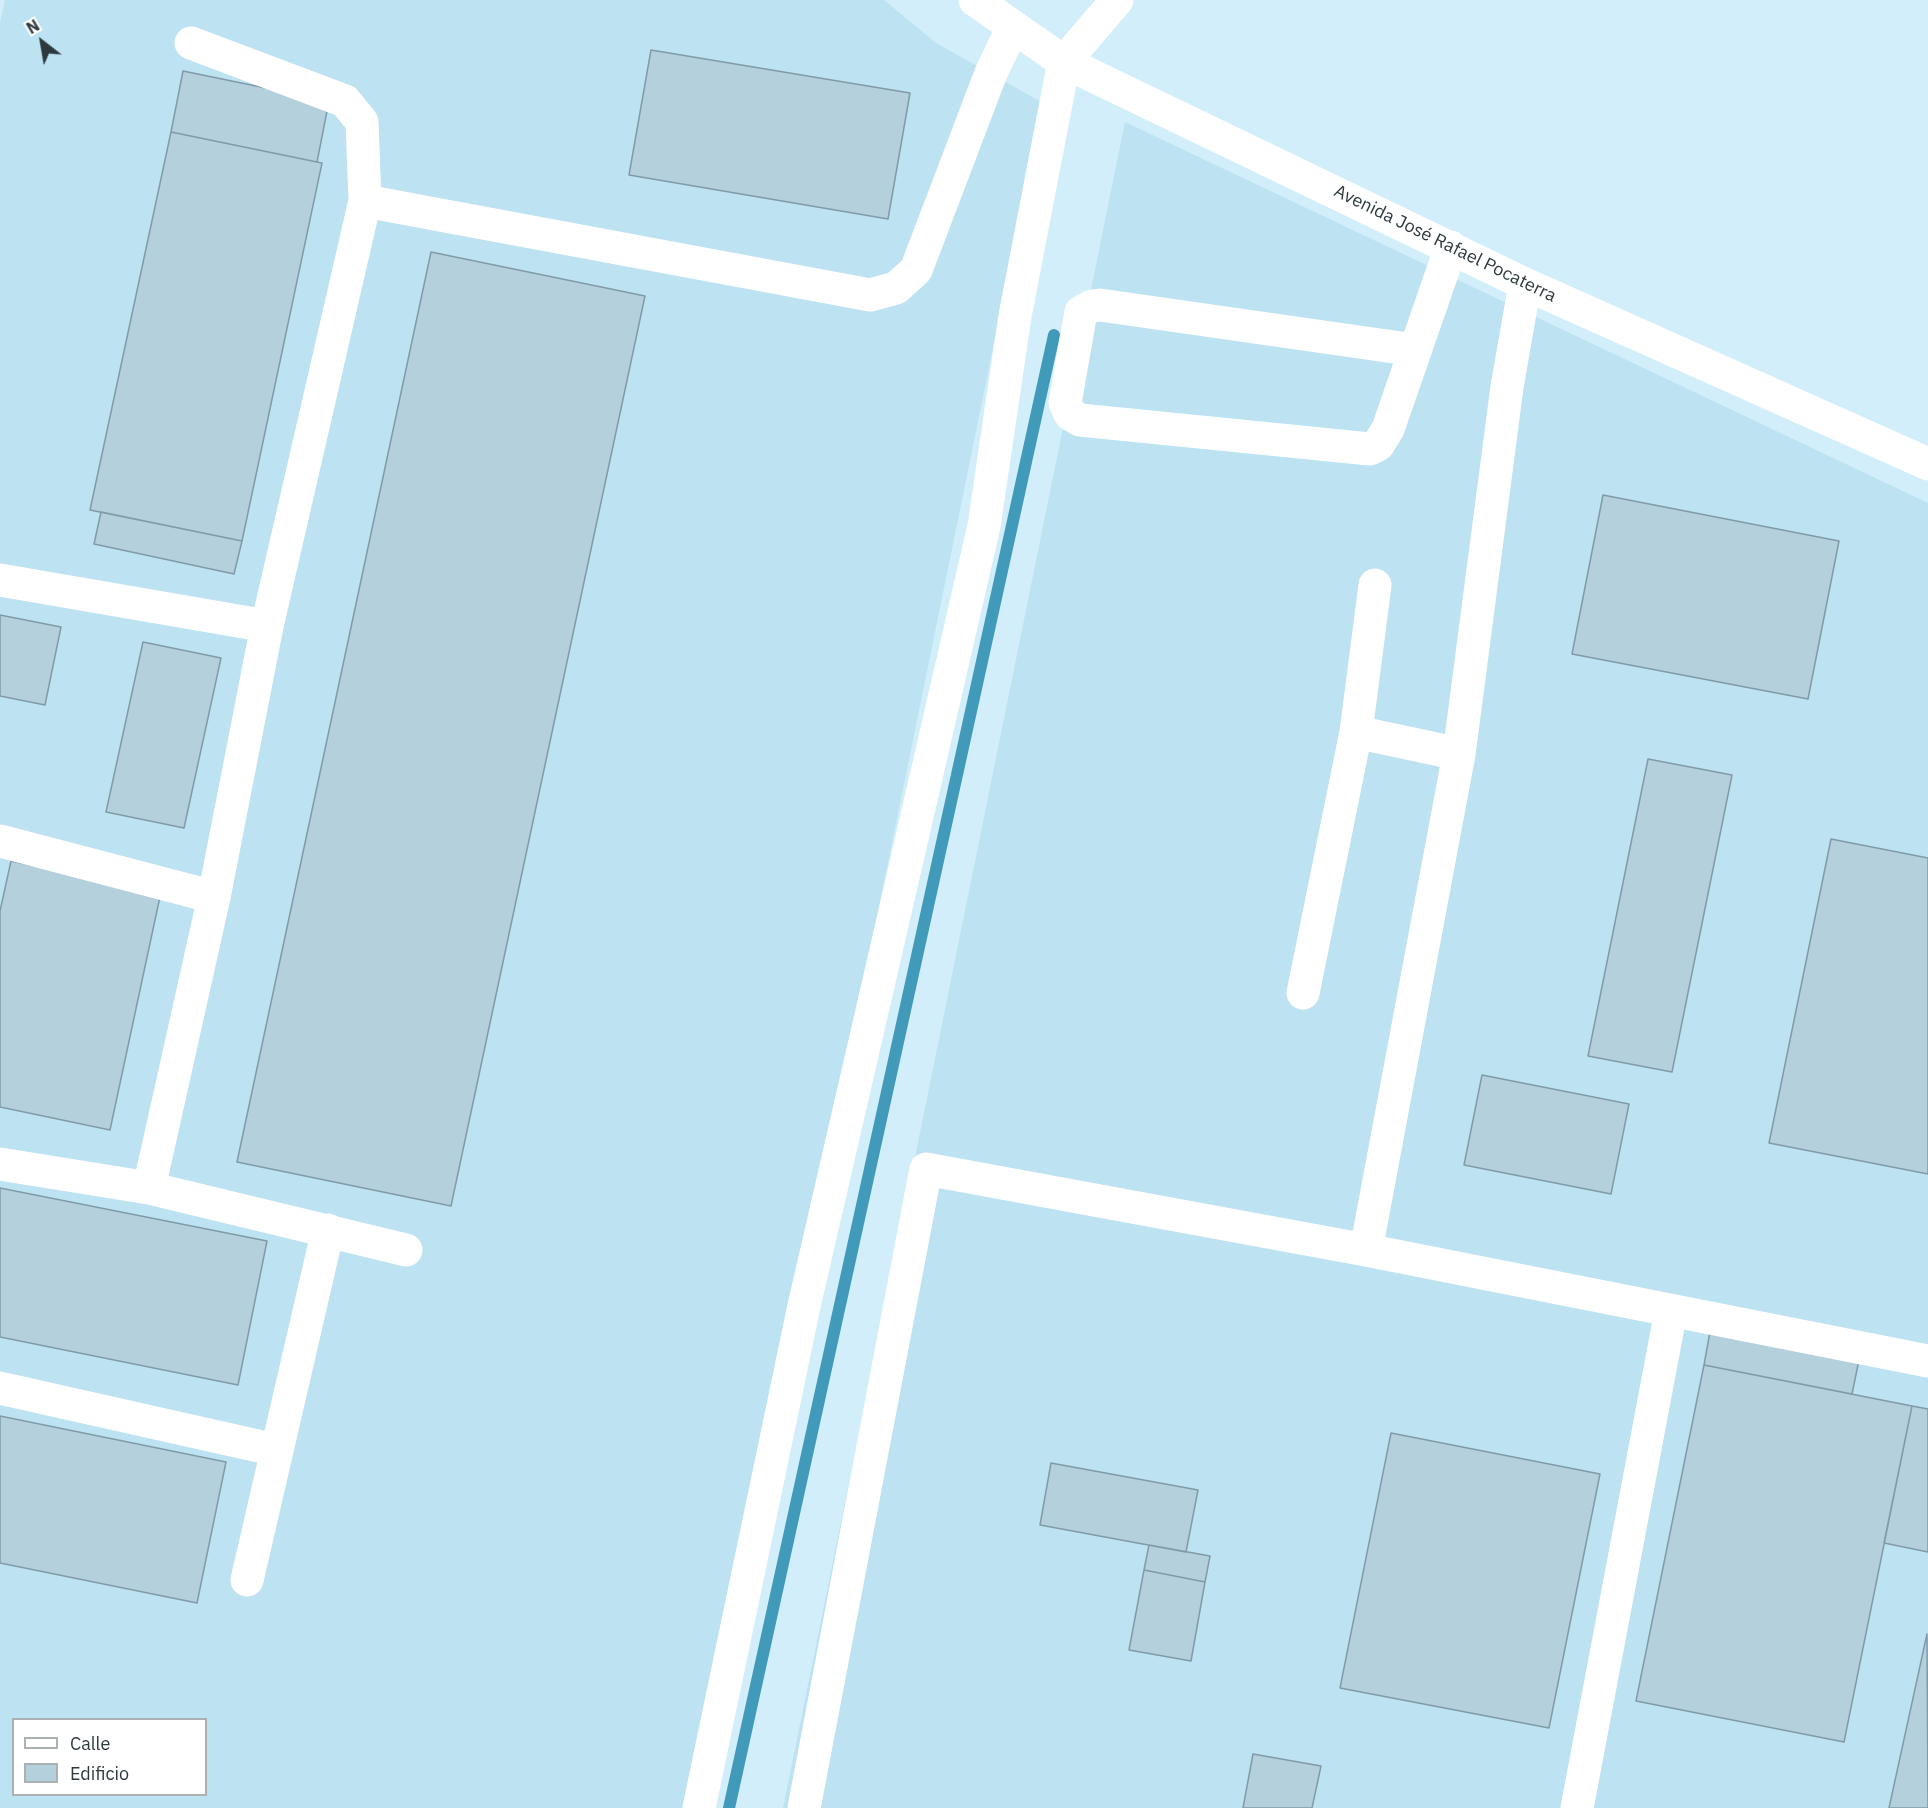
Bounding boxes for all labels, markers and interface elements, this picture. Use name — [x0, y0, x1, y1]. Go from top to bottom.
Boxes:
north arrow — [12, 12, 72, 72]
text: N — [23, 15, 43, 38]
street label: Avenida José Rafael Pocaterra — [1330, 181, 1560, 307]
legend — [12, 1718, 207, 1796]
text: Calle — [70, 1732, 110, 1755]
text: Edificio — [70, 1762, 129, 1785]

